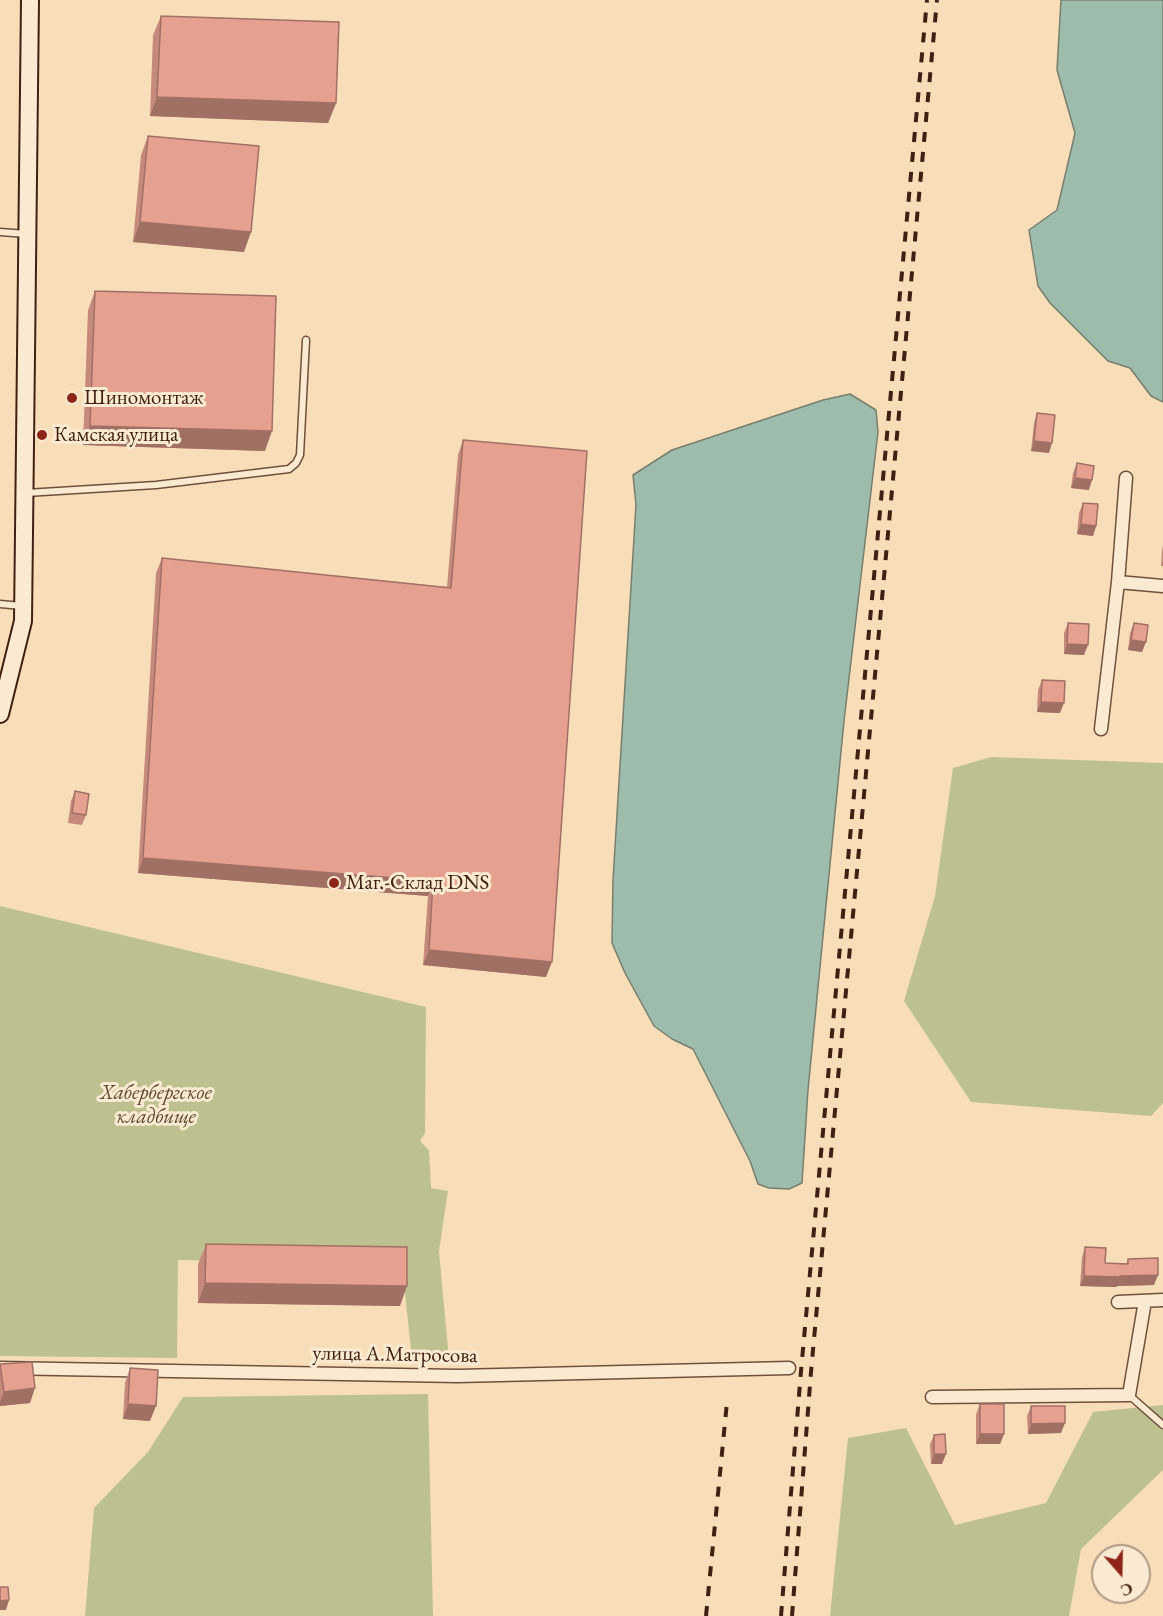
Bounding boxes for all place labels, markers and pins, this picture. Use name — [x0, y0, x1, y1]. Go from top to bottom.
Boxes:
place label: Шиномонтаж — [84, 385, 204, 411]
marker: Шиномонтаж — [65, 391, 79, 405]
place label: Камская улица — [54, 422, 178, 448]
marker: Камская улица — [35, 428, 49, 442]
place label: Маг.-Склад DNS — [346, 870, 489, 896]
marker: Маг.-Склад DNS — [327, 876, 341, 890]

